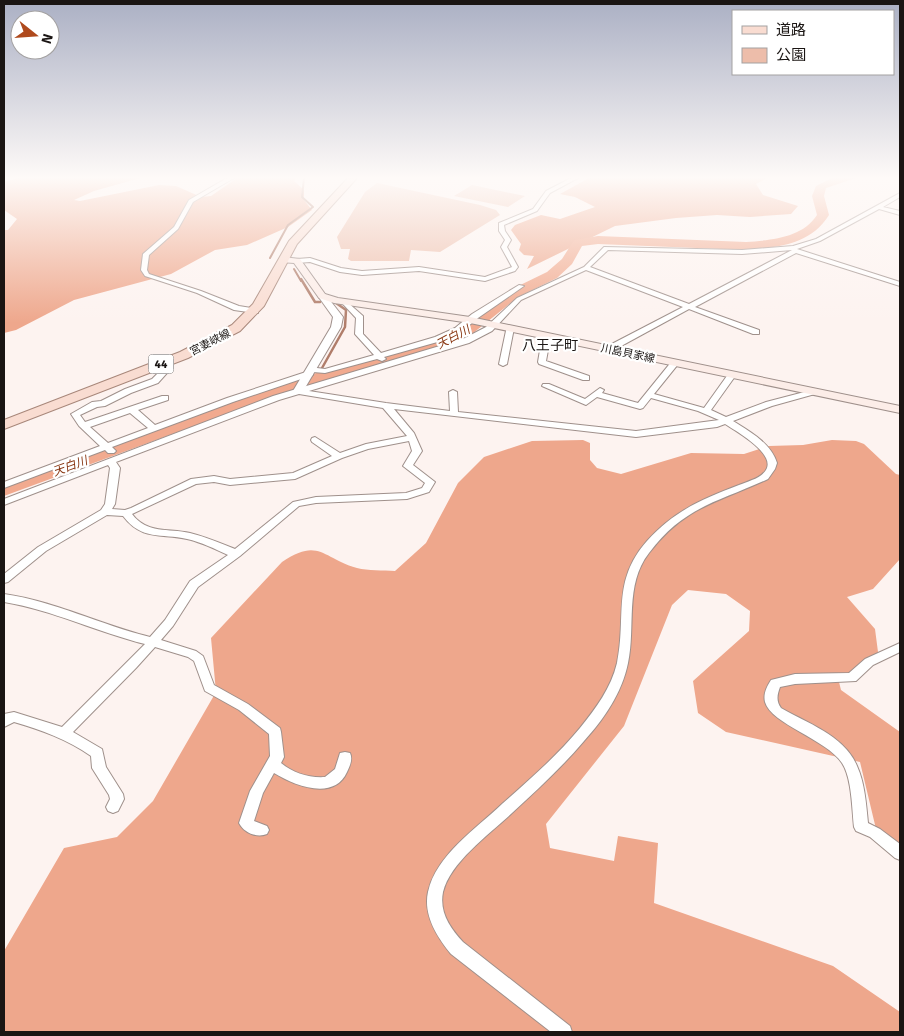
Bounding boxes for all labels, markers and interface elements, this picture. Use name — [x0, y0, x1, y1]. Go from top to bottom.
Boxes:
north arrow — [10, 10, 60, 60]
legend — [732, 10, 894, 75]
text: 道路 — [776, 21, 806, 39]
text: N — [37, 32, 57, 46]
text: 公園 — [776, 46, 806, 64]
water label: 天白川 — [434, 321, 474, 353]
street label: 宮妻峡線 — [188, 327, 233, 358]
district label: 八王子町 — [522, 337, 578, 354]
street label: 川島貝家線 — [600, 341, 656, 366]
road number: 44 — [148, 354, 174, 374]
water label: 天白川 — [51, 453, 92, 480]

